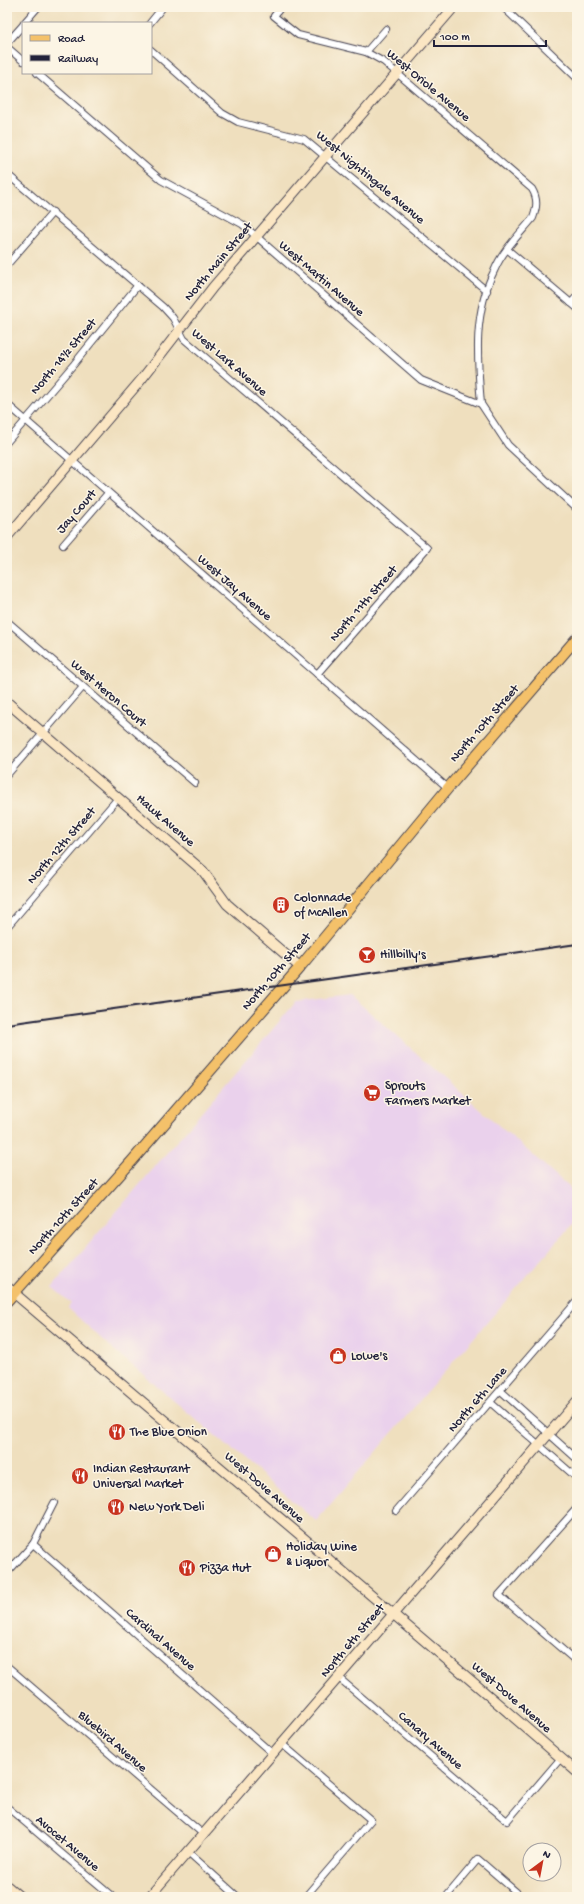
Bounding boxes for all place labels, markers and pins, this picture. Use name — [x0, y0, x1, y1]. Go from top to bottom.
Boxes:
place label: Colonnade of McAllen — [294, 891, 352, 921]
building icon: Colonnade of McAllen — [271, 895, 291, 915]
bar icon: Hillbilly's — [357, 945, 377, 965]
place label: Hillbilly's — [380, 948, 427, 963]
place label: Sprouts Farmers Market — [384, 1079, 472, 1109]
supermarket icon: Sprouts Farmers Market — [362, 1083, 382, 1103]
shop icon: Lowe's — [328, 1346, 348, 1366]
place label: Lowe's — [351, 1349, 389, 1364]
restaurant icon: The Blue Onion — [107, 1422, 127, 1442]
place label: The Blue Onion — [129, 1425, 208, 1440]
place label: Indian Restaurant Universal Market — [93, 1462, 191, 1492]
restaurant icon: Indian Restaurant Universal Market — [70, 1466, 90, 1486]
restaurant icon: New York Deli — [106, 1497, 126, 1517]
place label: New York Deli — [129, 1500, 205, 1515]
place label: Holiday Wine & Liquor — [286, 1540, 357, 1570]
shop icon: Holiday Wine & Liquor — [263, 1544, 283, 1564]
restaurant icon: Pizza Hut — [177, 1558, 197, 1578]
place label: Pizza Hut — [199, 1561, 252, 1576]

